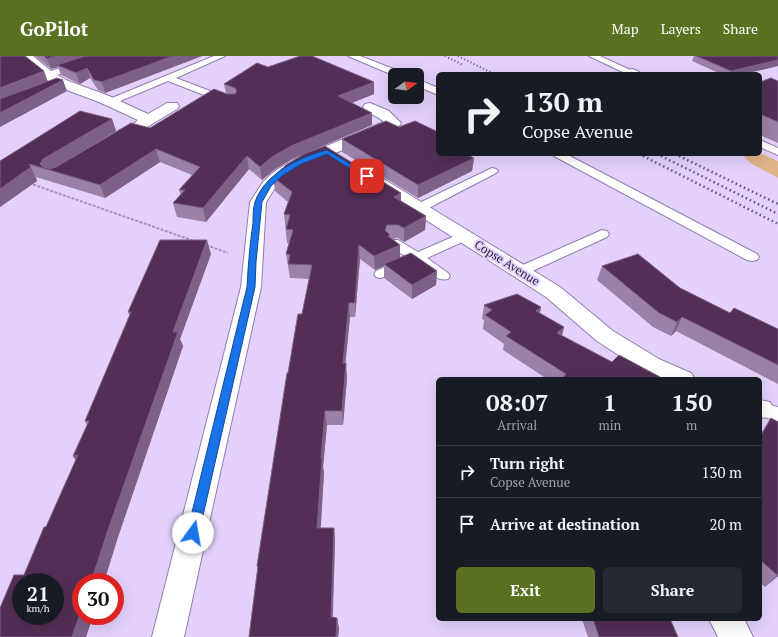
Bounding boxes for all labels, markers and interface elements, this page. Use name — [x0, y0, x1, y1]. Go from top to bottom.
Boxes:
text: GoPilot — [20, 16, 88, 41]
text: Map — [612, 19, 639, 38]
text: Layers — [661, 19, 701, 38]
text: Share — [723, 19, 758, 38]
north arrow — [388, 68, 424, 104]
map controls — [388, 68, 424, 104]
text: 130 m — [522, 83, 603, 120]
icon: right — [456, 88, 508, 140]
text: Copse Avenue — [522, 119, 633, 143]
pin — [350, 159, 384, 193]
icon: arrive — [356, 165, 378, 187]
street label: Copse Avenue — [472, 237, 543, 289]
text: 08:07 — [486, 386, 548, 418]
text: 1 — [603, 386, 617, 418]
text: 150 — [671, 386, 712, 418]
text: Arrival — [497, 416, 537, 434]
text: min — [598, 416, 621, 434]
text: m — [686, 416, 697, 434]
text: Turn right — [490, 453, 565, 473]
icon: right — [456, 461, 478, 483]
text: 130 m — [701, 462, 742, 482]
text: Copse Avenue — [490, 473, 570, 491]
position arrow — [172, 512, 214, 554]
icon: arrive — [456, 513, 478, 535]
text: Arrive at destination — [490, 514, 640, 534]
text: 20 m — [709, 514, 742, 534]
button: Exit — [456, 567, 595, 613]
button: Share — [603, 567, 742, 613]
speed limit sign: 30 — [72, 573, 124, 625]
text: 21 — [27, 580, 49, 607]
text: km/h — [26, 602, 50, 615]

